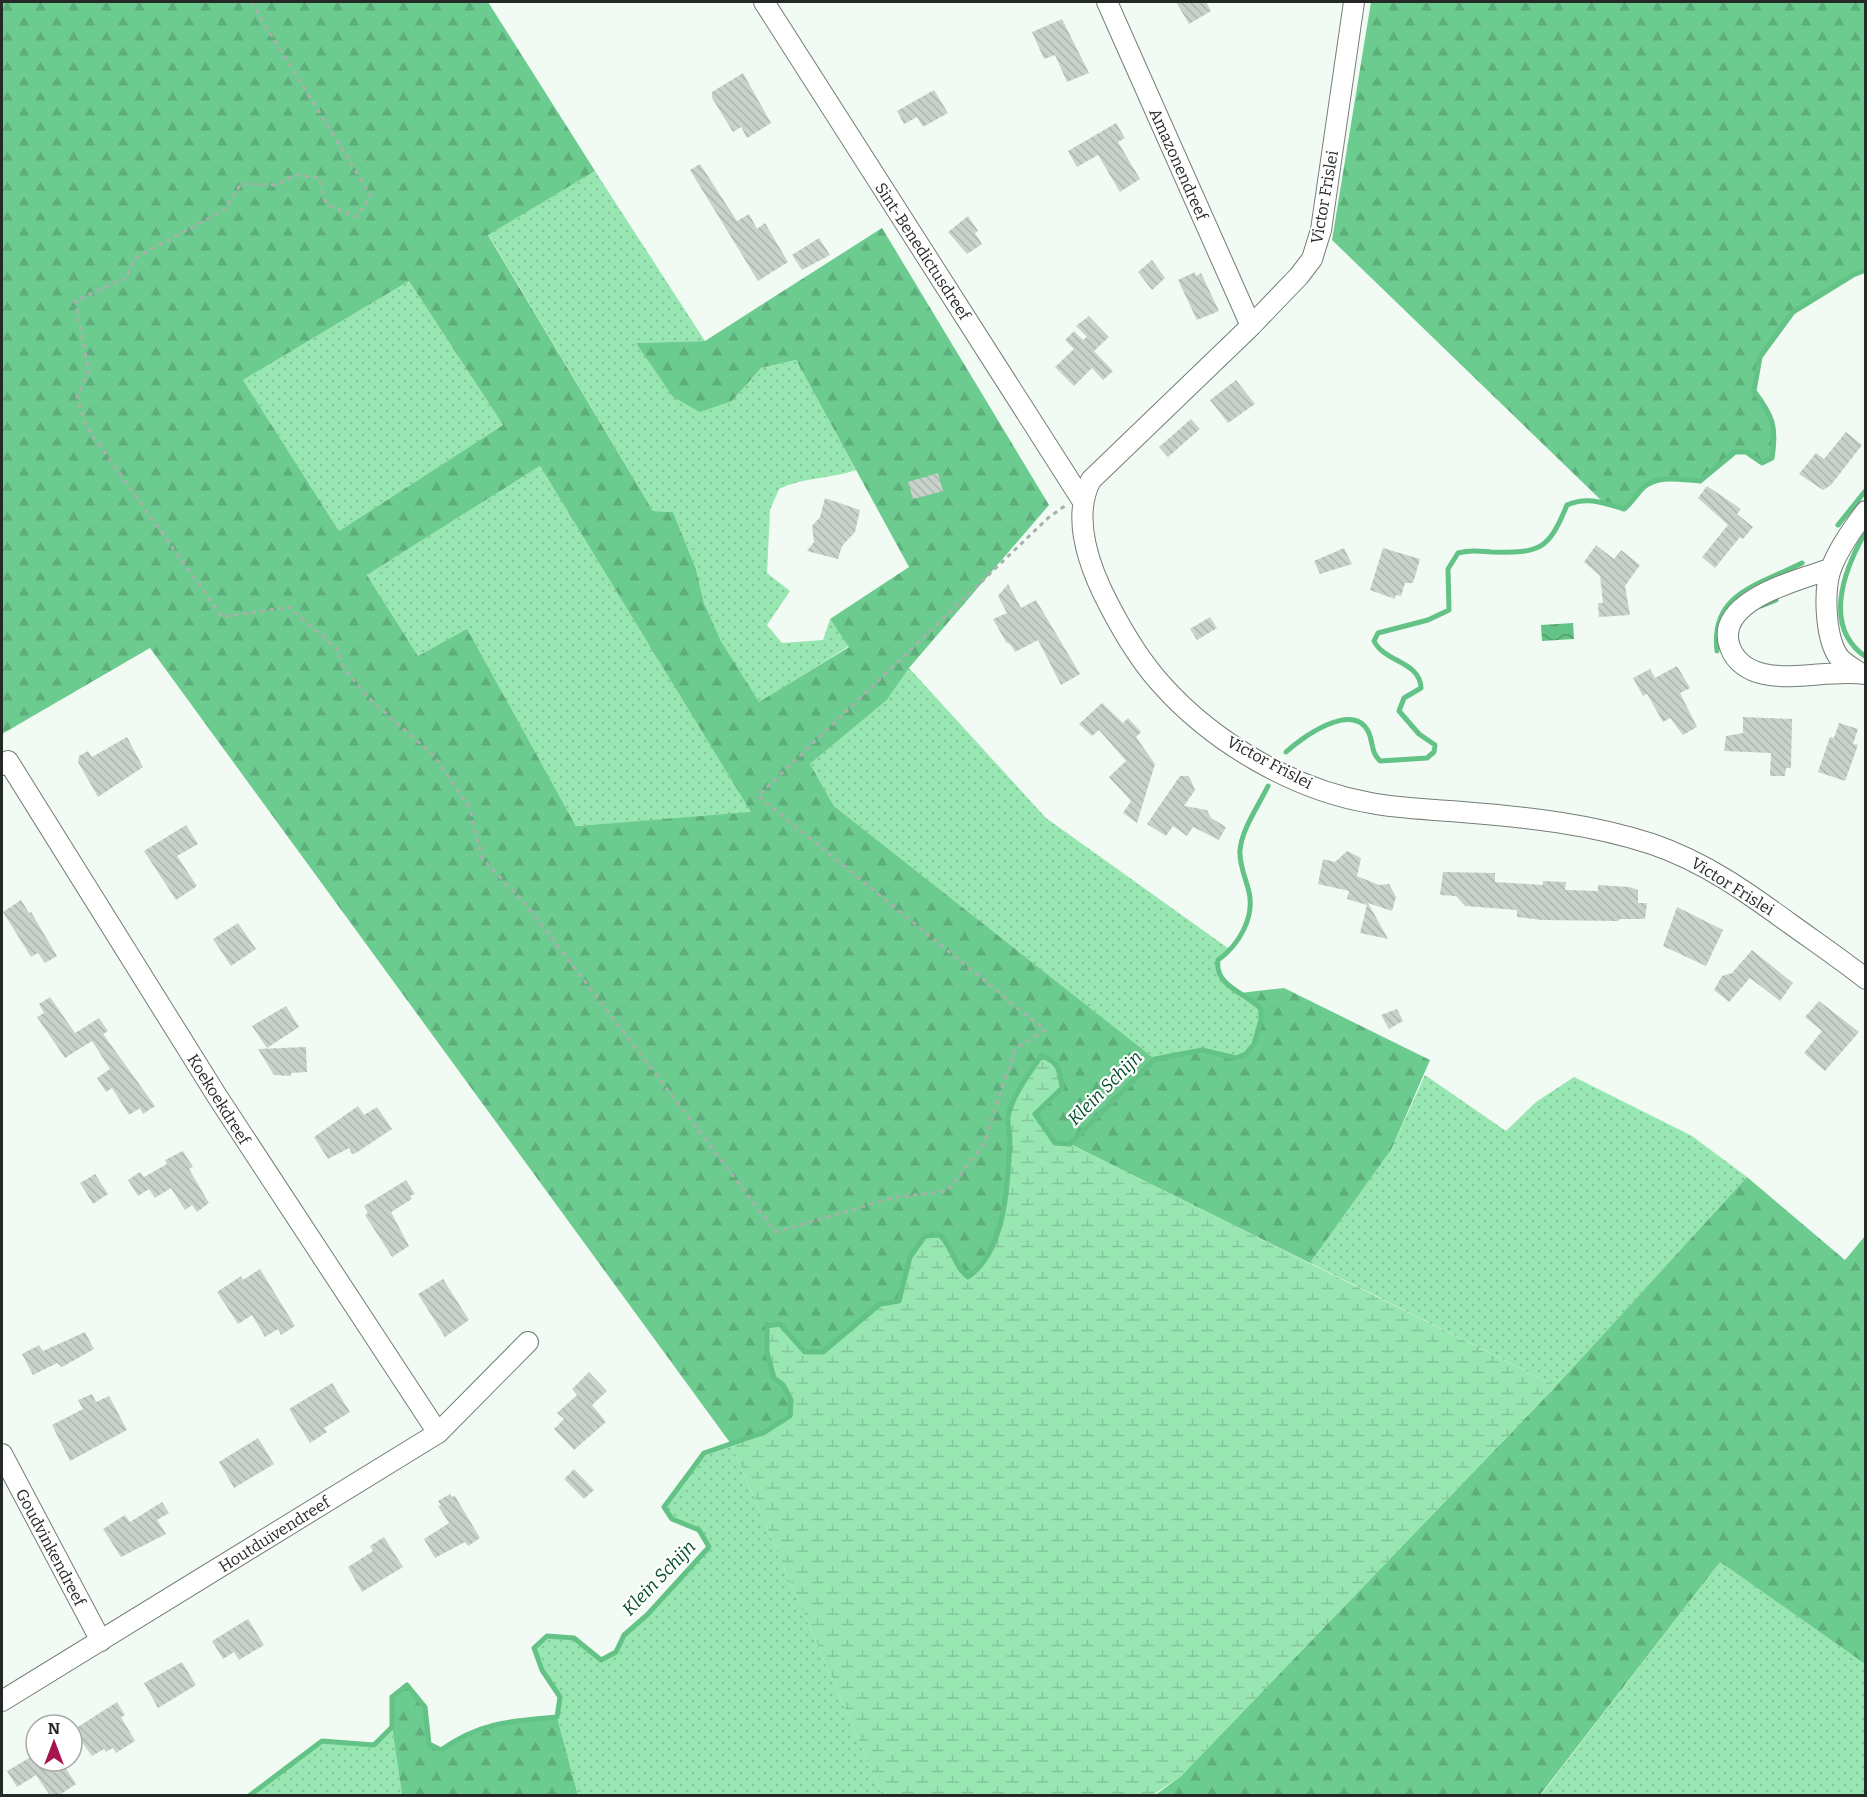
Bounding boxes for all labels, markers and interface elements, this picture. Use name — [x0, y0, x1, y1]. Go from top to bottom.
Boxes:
street label: Amazonendreef — [1145, 105, 1212, 224]
street label: Victor Frislei — [1307, 149, 1342, 245]
street label: Sint-Benedictusdreef — [871, 179, 975, 325]
street label: Victor Frislei — [1224, 732, 1316, 793]
street label: Victor Frislei — [1688, 853, 1778, 920]
water label: Klein Schijn — [1063, 1046, 1147, 1130]
street label: Koekoekdreef — [183, 1051, 255, 1149]
street label: Goudvinkendreef — [12, 1485, 90, 1610]
street label: Houtduivendreef — [215, 1492, 334, 1576]
water label: Klein Schijn — [618, 1536, 700, 1620]
north arrow — [24, 1713, 84, 1773]
text: N — [48, 1719, 60, 1738]

